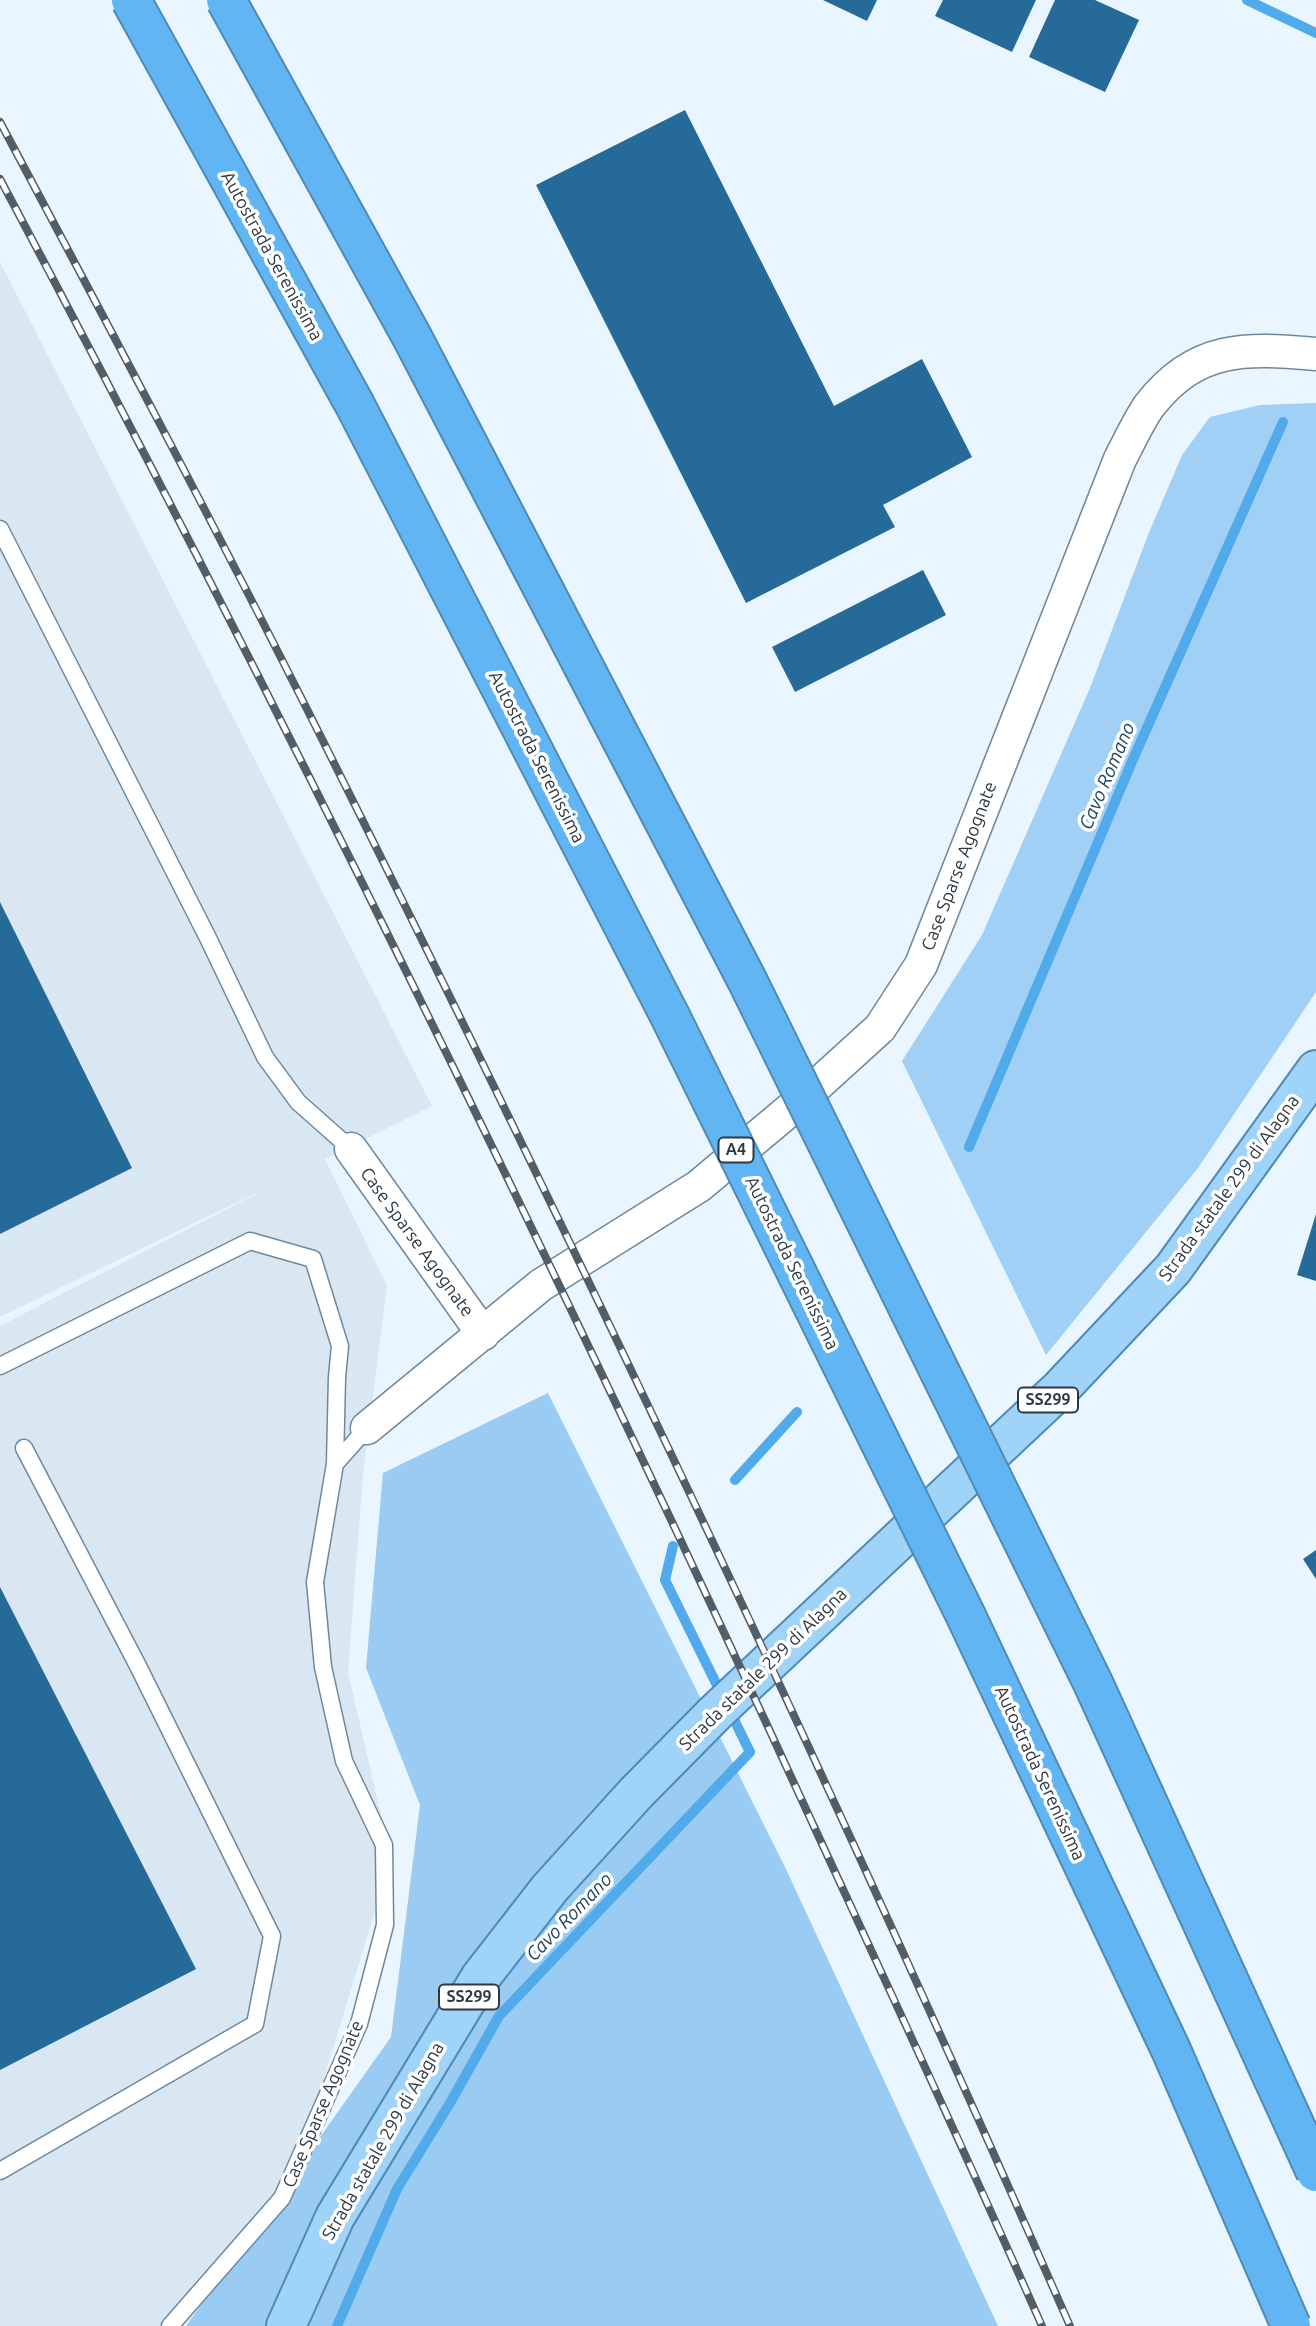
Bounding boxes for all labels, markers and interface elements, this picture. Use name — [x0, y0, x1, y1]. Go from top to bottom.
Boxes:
street label: Autostrada Serenissima — [217, 168, 327, 344]
street label: Autostrada Serenissima — [484, 667, 590, 847]
water label: Cavo Romano — [1074, 719, 1140, 833]
street label: Case Sparse Agognate — [917, 778, 1001, 954]
street label: Strada statale 299 di Alagna — [1154, 1091, 1304, 1285]
road number: A4 — [718, 1138, 754, 1162]
street label: Case Sparse Agognate — [356, 1163, 478, 1321]
street label: Autostrada Serenissima — [741, 1173, 843, 1353]
road number: SS299 — [1018, 1388, 1078, 1412]
street label: Strada statale 299 di Alagna — [675, 1583, 851, 1755]
street label: Autostrada Serenissima — [990, 1682, 1090, 1864]
water label: Cavo Romano — [521, 1868, 617, 1966]
road number: SS299 — [439, 1984, 499, 2010]
street label: Case Sparse Agognate — [278, 2017, 368, 2191]
street label: Strada statale 299 di Alagna — [317, 2038, 449, 2244]

